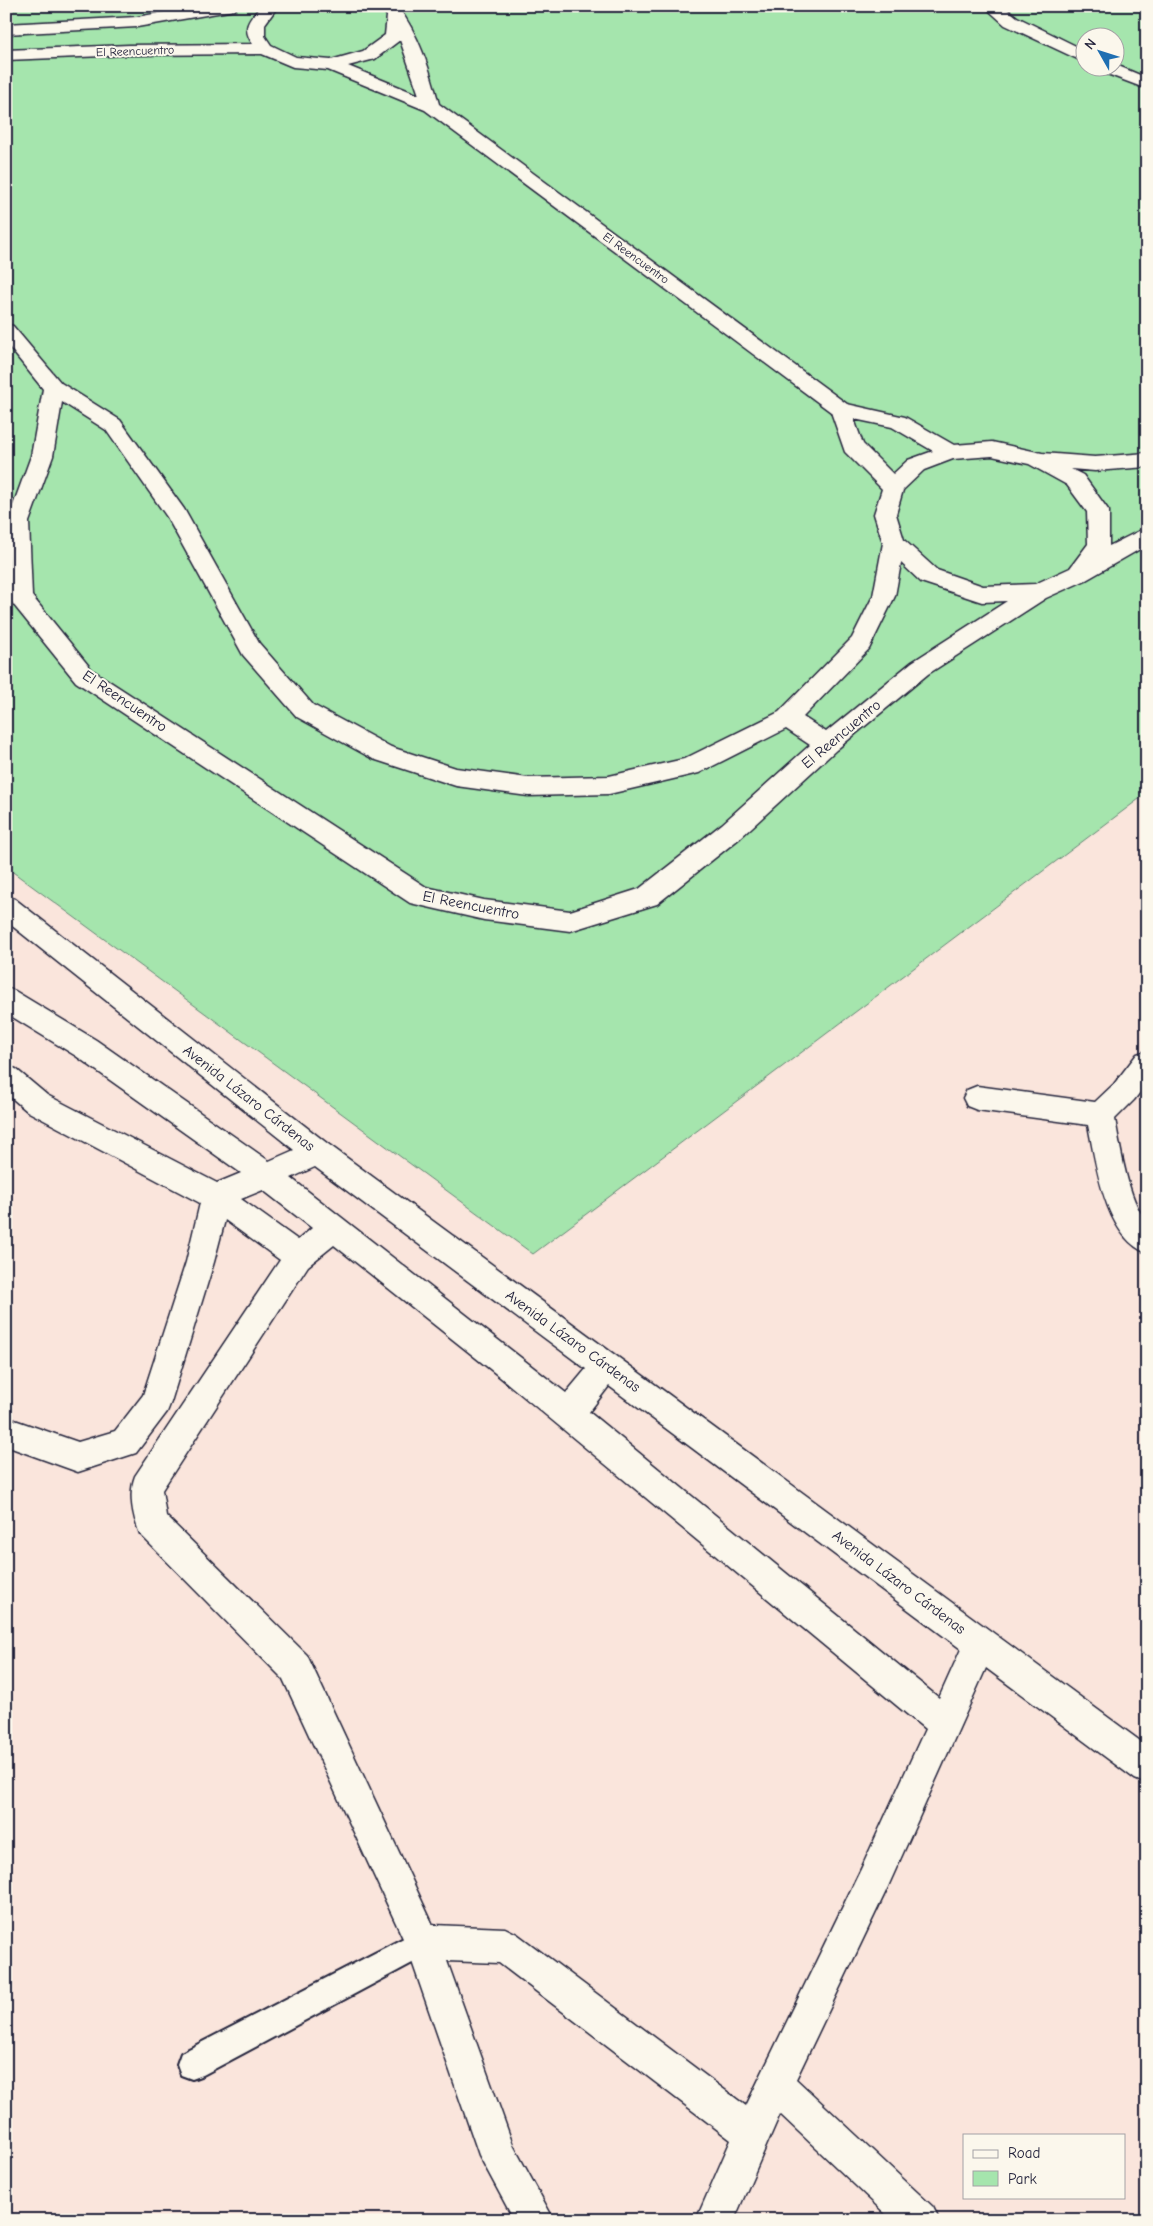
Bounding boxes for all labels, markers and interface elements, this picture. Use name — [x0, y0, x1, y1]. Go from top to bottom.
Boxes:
north arrow — [1076, 28, 1126, 78]
text: N — [1081, 35, 1100, 53]
street label: El Reencuentro — [96, 43, 174, 59]
street label: El Reencuentro — [600, 229, 672, 287]
street label: El Reencuentro — [79, 666, 171, 736]
street label: El Reencuentro — [798, 696, 884, 772]
street label: El Reencuentro — [421, 887, 521, 923]
street label: Avenida Lázaro Cárdenas — [179, 1041, 319, 1155]
street label: Avenida Lázaro Cárdenas — [502, 1286, 644, 1396]
street label: Avenida Lázaro Cárdenas — [829, 1526, 969, 1638]
legend — [963, 2134, 1126, 2198]
text: Road — [1008, 2144, 1040, 2162]
text: Park — [1008, 2170, 1037, 2188]

